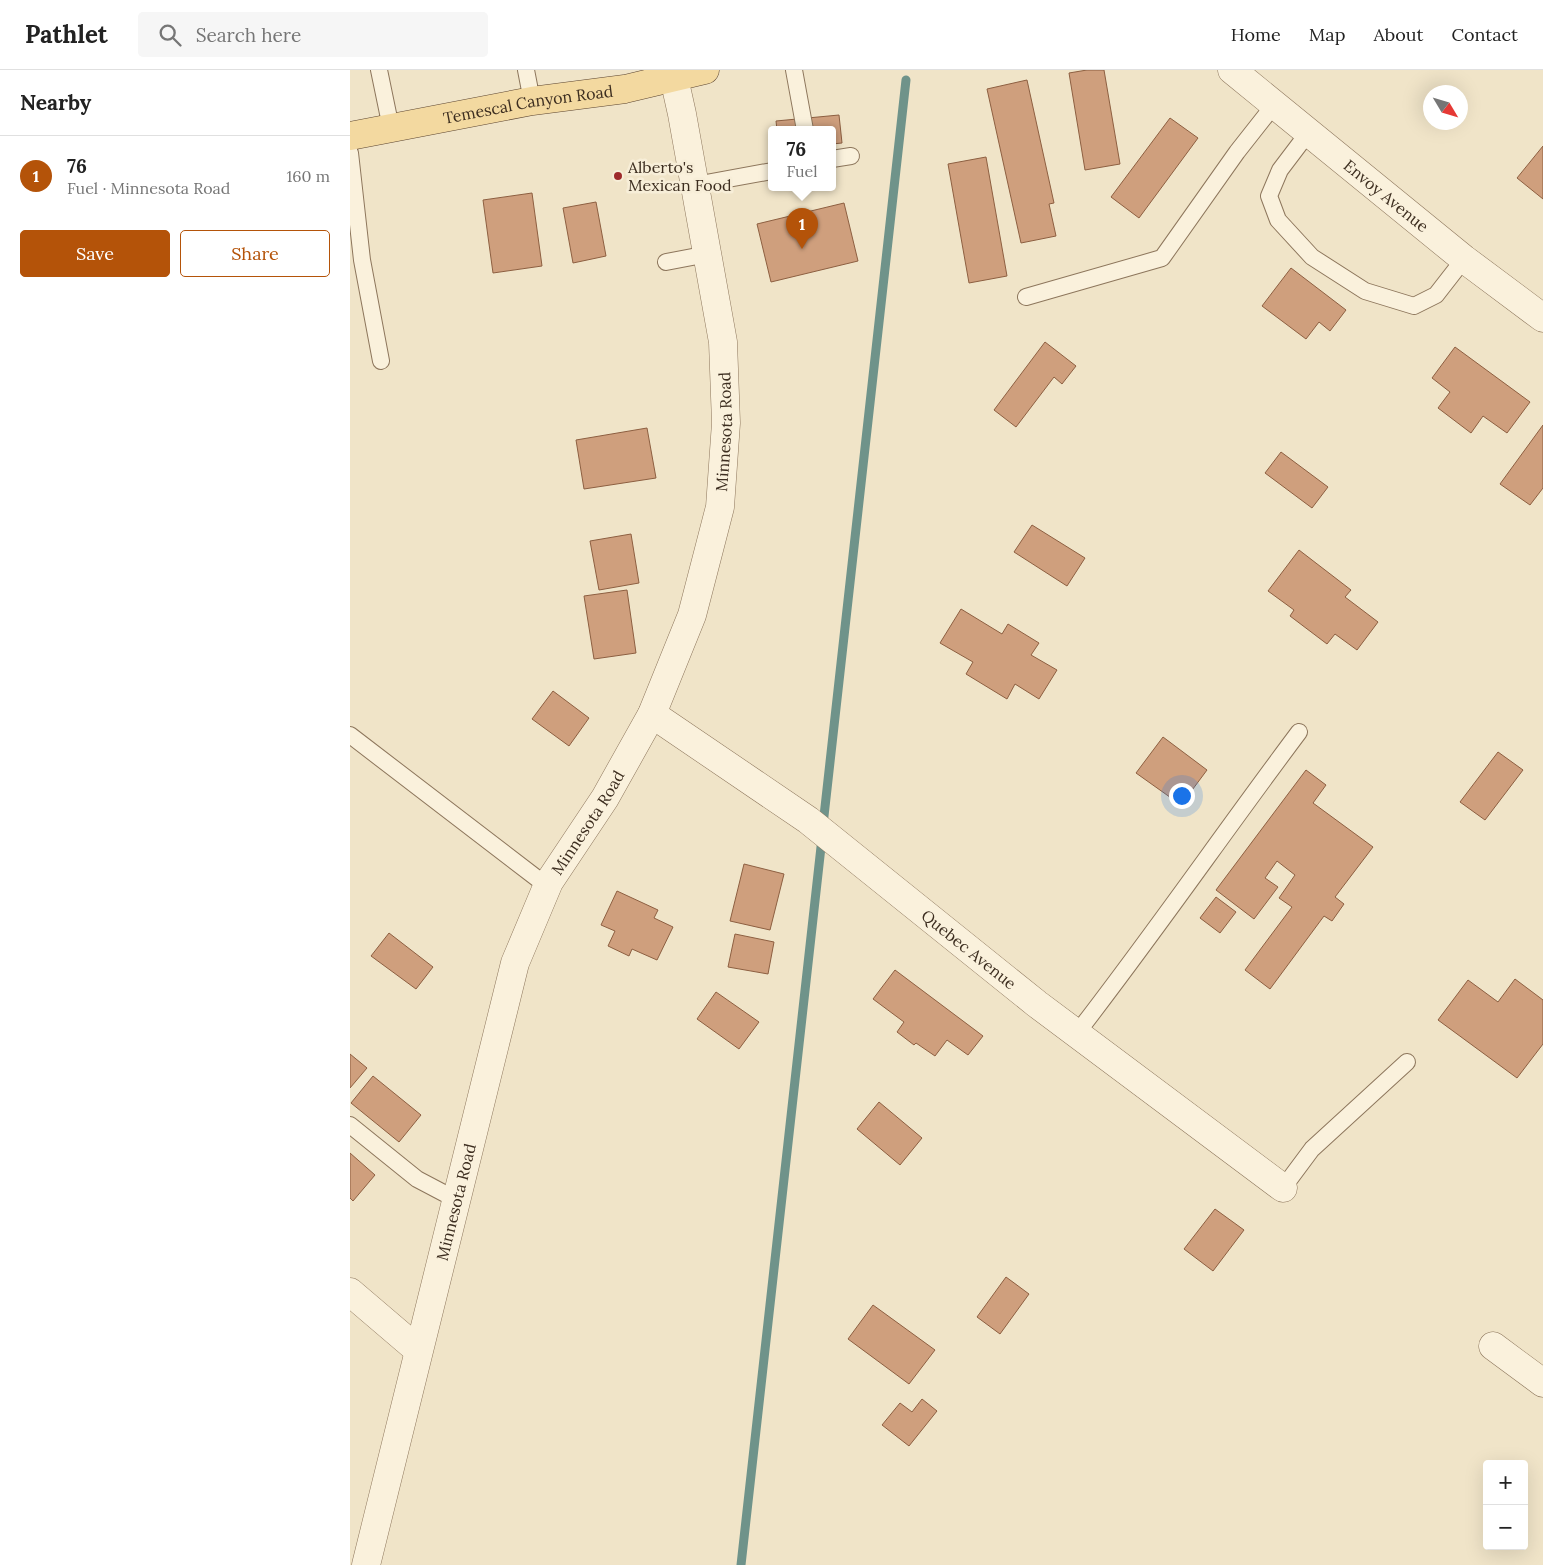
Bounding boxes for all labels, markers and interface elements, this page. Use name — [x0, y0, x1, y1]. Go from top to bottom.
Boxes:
search box — [138, 12, 488, 57]
text: Pathlet — [25, 19, 108, 50]
icon: search — [156, 21, 184, 49]
text: Search here — [196, 23, 301, 47]
text: Home — [1231, 23, 1281, 46]
text: Map — [1309, 23, 1345, 46]
text: About — [1373, 23, 1423, 46]
text: Contact — [1451, 23, 1518, 46]
street label: Temescal Canyon Road — [442, 81, 615, 128]
north arrow — [1423, 85, 1468, 130]
text: Nearby — [20, 89, 91, 116]
popup — [768, 126, 836, 191]
text: 76 — [786, 137, 806, 161]
text: 76 — [67, 154, 87, 178]
street label: Envoy Avenue — [1340, 155, 1433, 236]
place label: Alberto's Mexican Food — [627, 157, 732, 195]
text: Fuel — [786, 161, 818, 181]
text: 1 — [33, 166, 39, 186]
text: 160 m — [286, 166, 330, 186]
marker: Alberto's Mexican Food — [612, 170, 624, 182]
text: Fuel · Minnesota Road — [67, 178, 230, 198]
pin: 1 — [786, 208, 818, 249]
button: Save — [20, 230, 170, 277]
button: Share — [180, 230, 330, 277]
street label: Minnesota Road — [711, 371, 736, 492]
street label: Minnesota Road — [547, 767, 629, 878]
your location — [1169, 783, 1195, 809]
street label: Quebec Avenue — [917, 905, 1021, 994]
street label: Minnesota Road — [432, 1141, 480, 1263]
map controls — [1483, 1460, 1528, 1550]
button: + — [1483, 1460, 1528, 1505]
button: − — [1483, 1505, 1528, 1550]

